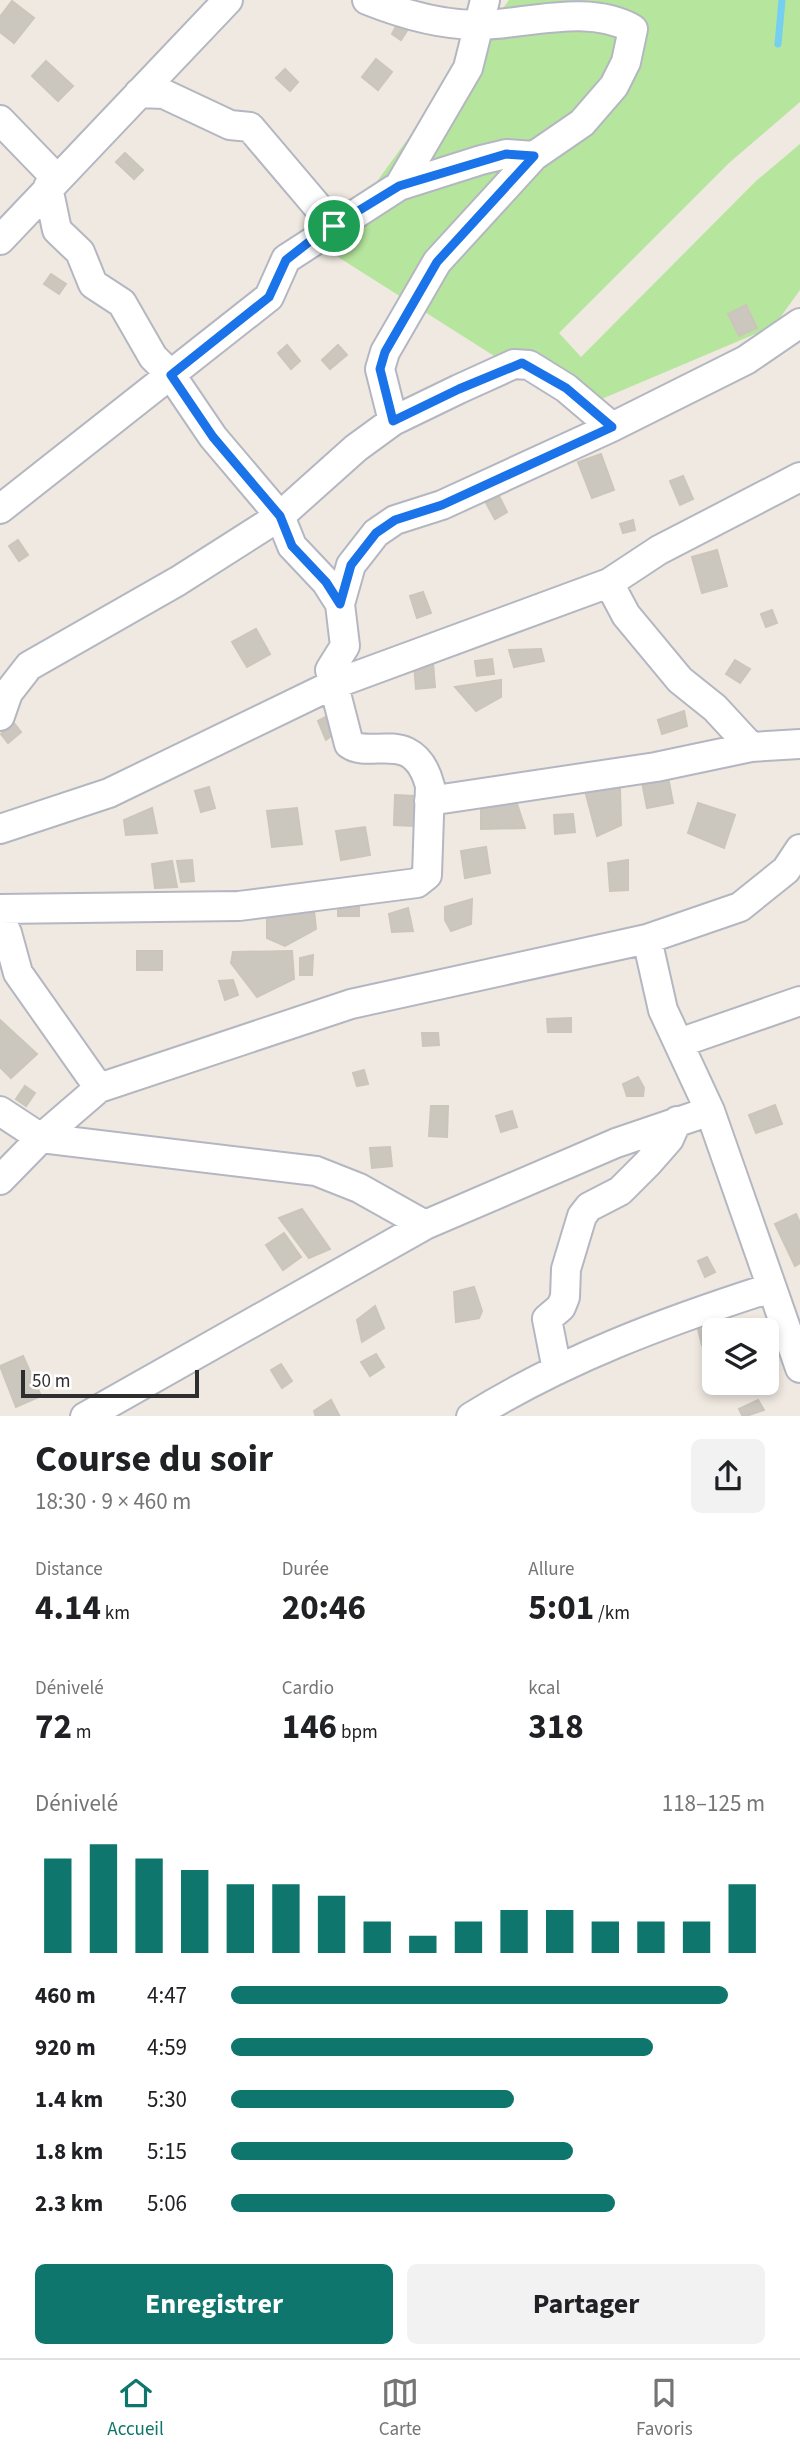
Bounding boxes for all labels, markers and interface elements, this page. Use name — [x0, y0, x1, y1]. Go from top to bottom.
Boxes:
pin — [304, 196, 364, 256]
icon: arrive — [315, 207, 353, 245]
map controls — [702, 1318, 779, 1395]
button: layers — [702, 1318, 779, 1395]
scale bar — [21, 1367, 200, 1399]
text: 50 m — [32, 1368, 70, 1395]
text: Course du soir — [35, 1432, 273, 1486]
button: share — [691, 1439, 765, 1513]
text: 18:30 · 9 × 460 m — [35, 1485, 191, 1518]
text: Distance — [35, 1556, 103, 1583]
text: Durée — [282, 1556, 329, 1583]
text: Allure — [528, 1556, 575, 1583]
text: 4.14 — [35, 1583, 101, 1633]
text: 20:46 — [282, 1583, 366, 1633]
text: 5:01 — [528, 1583, 594, 1633]
text: km — [101, 1600, 130, 1627]
text: /km — [594, 1600, 630, 1627]
text: Dénivelé — [35, 1675, 104, 1702]
text: Cardio — [282, 1675, 334, 1702]
text: kcal — [528, 1675, 560, 1702]
text: 72 — [35, 1702, 72, 1752]
text: 146 — [282, 1702, 337, 1752]
text: 318 — [528, 1702, 584, 1752]
text: m — [72, 1719, 92, 1746]
text: bpm — [337, 1719, 378, 1746]
text: Dénivelé — [35, 1787, 118, 1820]
text: 118–125 m — [662, 1787, 765, 1820]
text: 460 m — [35, 1979, 96, 2012]
text: 4:47 — [147, 1979, 187, 2012]
text: 920 m — [35, 2031, 96, 2064]
text: 4:59 — [147, 2031, 187, 2064]
text: 1.4 km — [35, 2083, 103, 2116]
text: 5:30 — [147, 2083, 187, 2116]
text: 1.8 km — [35, 2135, 103, 2168]
text: 5:15 — [147, 2135, 187, 2168]
text: 2.3 km — [35, 2187, 103, 2220]
text: 5:06 — [147, 2187, 187, 2220]
button: Enregistrer — [35, 2264, 393, 2344]
button: Partager — [407, 2264, 765, 2344]
tab: Accueil — [107, 2374, 164, 2443]
tab: Carte — [379, 2374, 421, 2443]
tab: Favoris — [636, 2374, 693, 2443]

